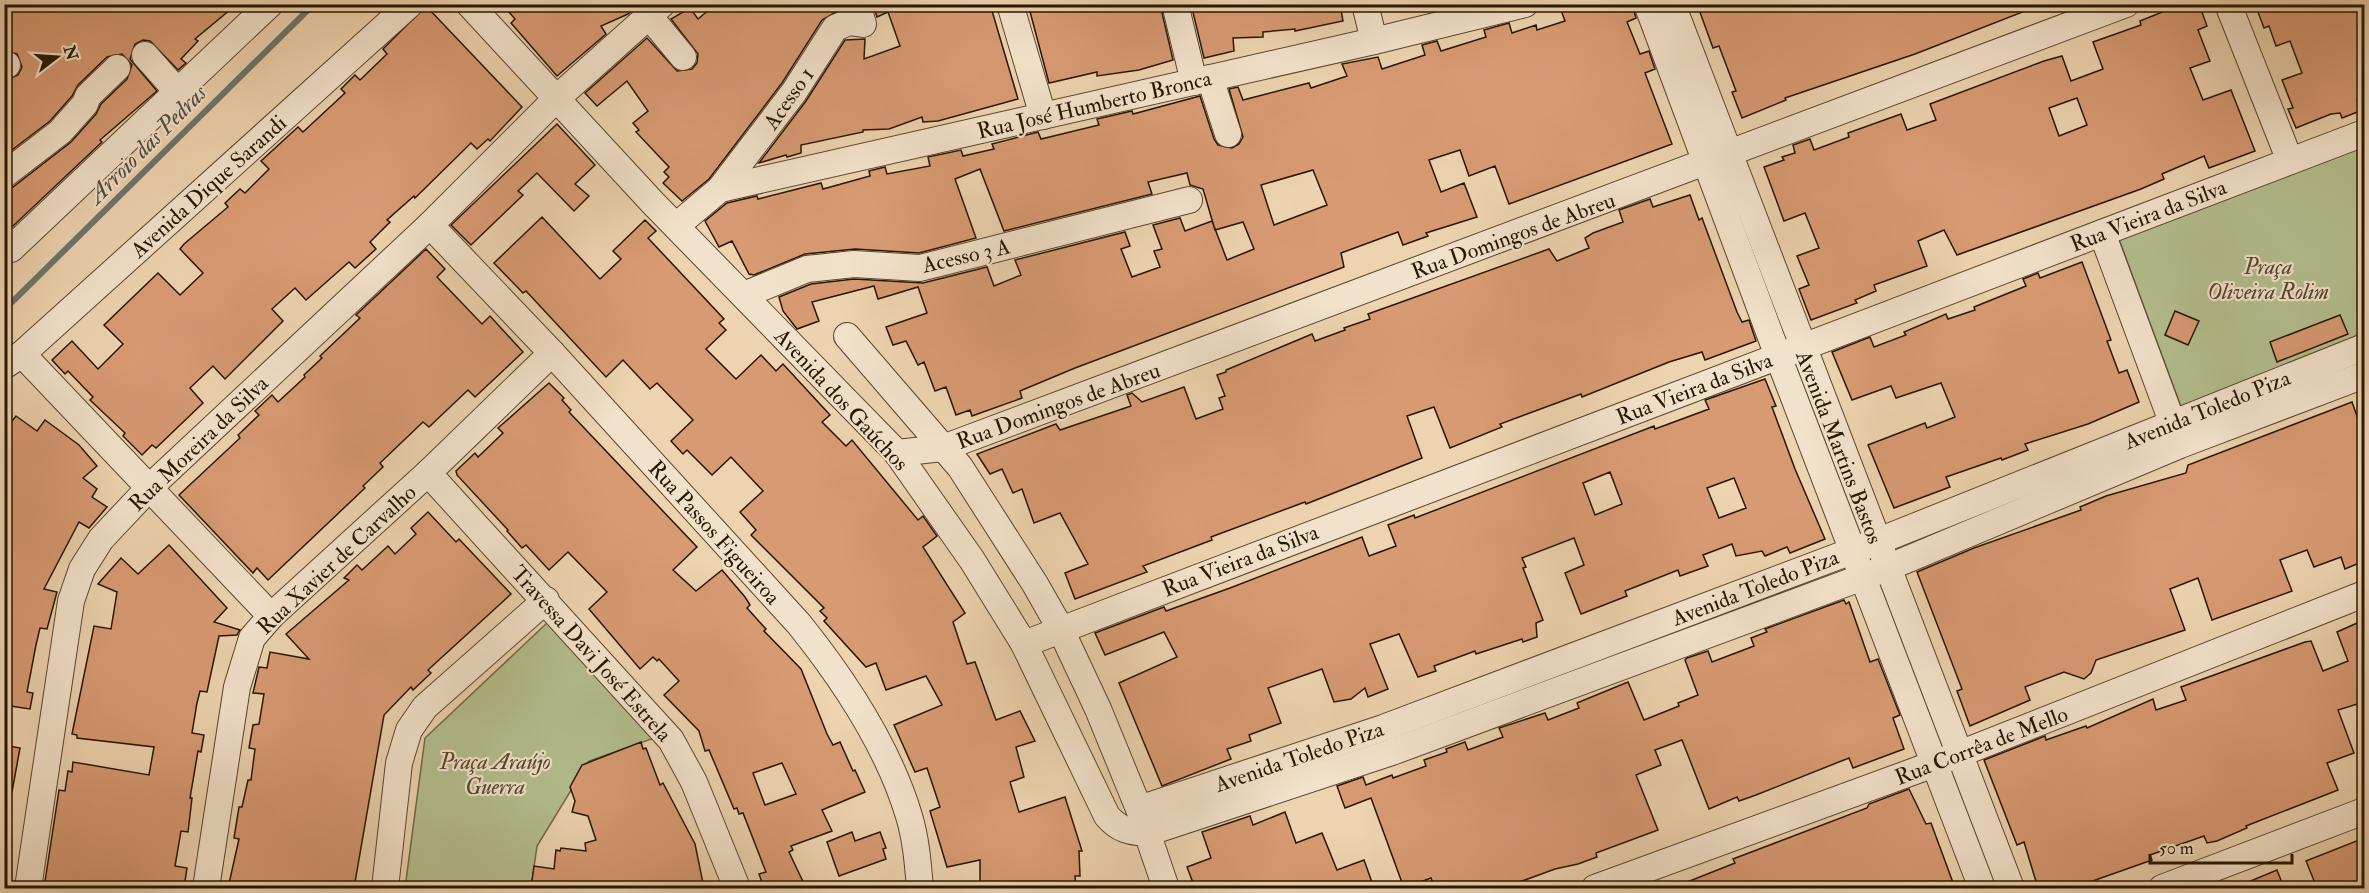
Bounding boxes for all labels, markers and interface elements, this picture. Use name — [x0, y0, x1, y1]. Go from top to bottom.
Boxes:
north arrow — [27, 27, 87, 87]
text: N — [58, 42, 82, 63]
street label: Acesso 1 — [757, 62, 820, 136]
street label: Rua José Humberto Bronca — [974, 64, 1215, 146]
water label: Arroio das Pedras — [79, 78, 214, 213]
street label: Avenida Dique Sarandi — [124, 109, 293, 265]
street label: Rua Vieira da Silva — [2066, 173, 2231, 259]
street label: Rua Domingos de Abreu — [1408, 186, 1619, 286]
street label: Acesso 3 A — [919, 232, 1013, 280]
park label: Praça Oliveira Rolim — [2207, 253, 2329, 306]
street label: Avenida dos Gaúchos — [767, 322, 914, 477]
street label: Rua Vieira da Silva — [1612, 346, 1777, 432]
street label: Avenida Martins Bastos — [1789, 346, 1889, 548]
street label: Rua Domingos de Abreu — [953, 356, 1164, 456]
street label: Avenida Toledo Piza — [2119, 364, 2295, 456]
street label: Rua Moreira da Silva — [123, 369, 275, 518]
street label: Rua Passos Figueiroa — [642, 455, 787, 611]
street label: Rua Xavier de Carvalho — [251, 479, 422, 641]
street label: Rua Vieira da Silva — [1158, 518, 1323, 604]
street label: Avenida Toledo Piza — [1667, 543, 1844, 633]
street label: Travessa Davi José Estrela — [505, 560, 678, 748]
street label: Rua Corrêa de Mello — [1891, 700, 2072, 792]
street label: Avenida Toledo Piza — [1210, 715, 1388, 799]
park label: Praça Araújo Guerra — [438, 748, 551, 801]
scale bar — [2150, 827, 2292, 865]
text: 50 m — [2159, 837, 2194, 860]

